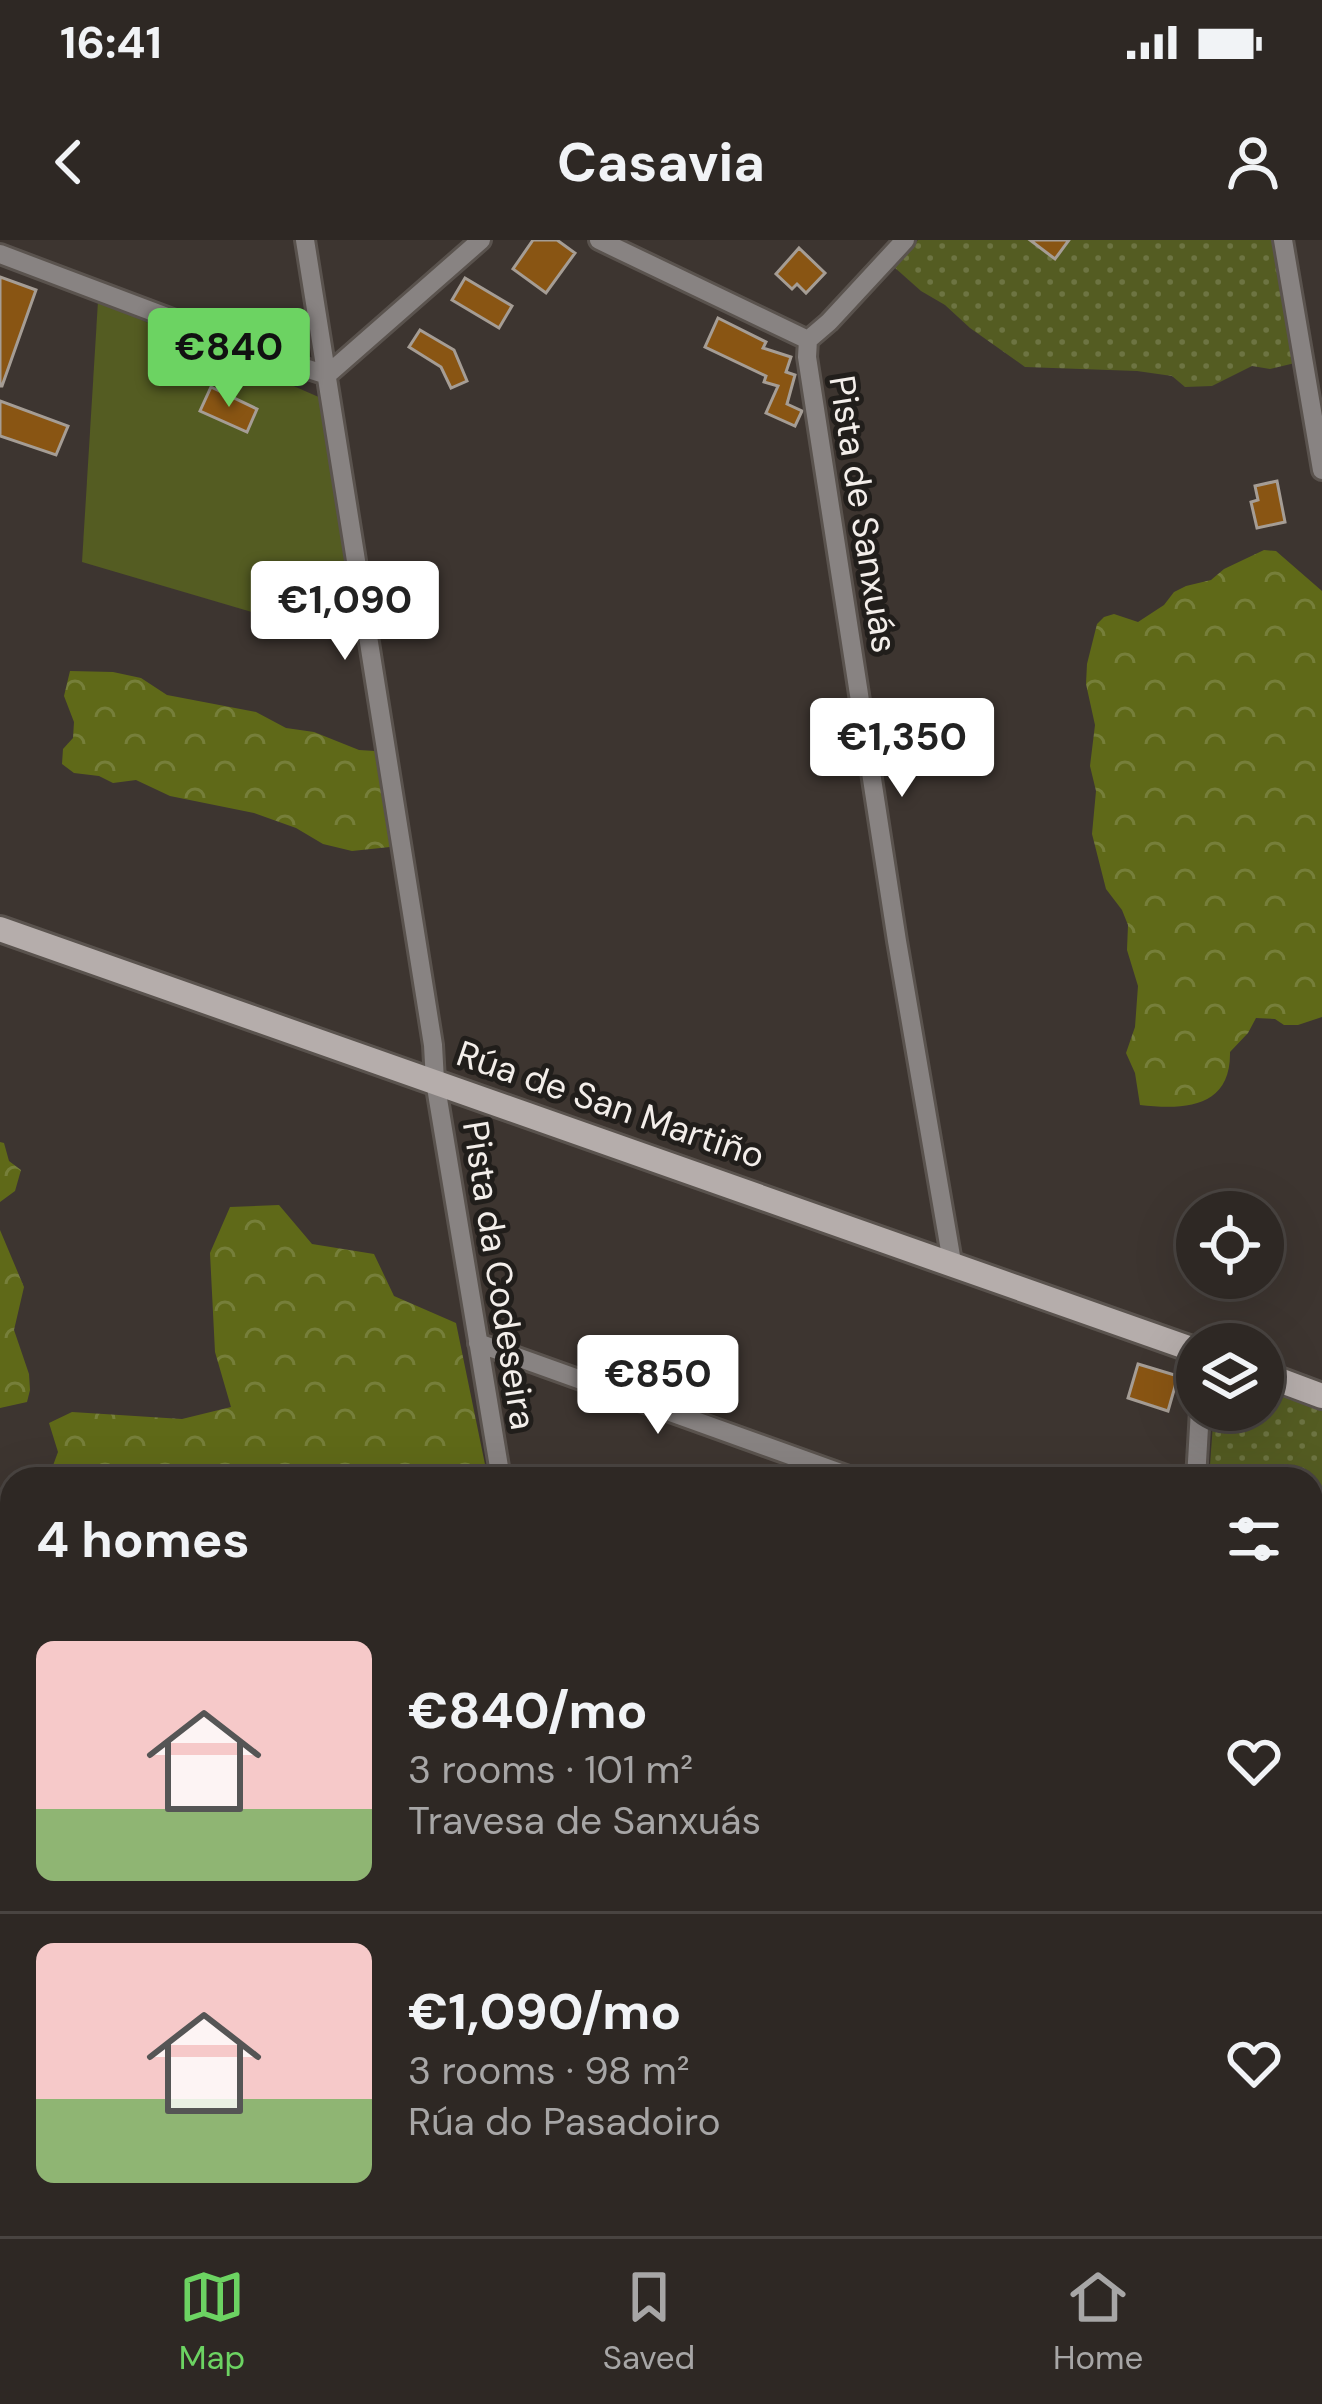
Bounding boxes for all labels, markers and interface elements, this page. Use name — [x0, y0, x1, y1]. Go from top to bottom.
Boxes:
text: 16:41 — [60, 13, 162, 72]
text: Casavia — [557, 127, 765, 198]
icon: back — [36, 129, 102, 195]
icon: person — [1220, 129, 1286, 195]
pin: €840 — [158, 308, 300, 410]
text: €840 — [175, 321, 283, 372]
street label: Pista de Sanxuás — [818, 372, 909, 656]
pin: €1,090 — [247, 561, 443, 663]
text: €1,090 — [278, 574, 412, 625]
pin: €1,350 — [804, 698, 1000, 800]
text: €1,350 — [837, 711, 967, 762]
street label: Rúa de San Martiño — [451, 1030, 771, 1179]
street label: Pista da Codeseira — [452, 1117, 547, 1433]
map controls — [1176, 1191, 1284, 1431]
button: locate — [1176, 1191, 1284, 1299]
button: layers — [1176, 1323, 1284, 1431]
pin: €850 — [587, 1335, 729, 1437]
text: €850 — [604, 1348, 712, 1399]
text: 4 homes — [36, 1506, 250, 1573]
icon: filters — [1221, 1506, 1287, 1572]
text: €840/mo — [408, 1677, 648, 1744]
icon: home — [132, 1689, 276, 1833]
icon: heart — [1221, 1728, 1287, 1794]
text: 3 rooms · 101 m² — [408, 1744, 693, 1795]
text: Travesa de Sanxuás — [408, 1795, 761, 1846]
text: €1,090/mo — [408, 1978, 681, 2045]
icon: home — [132, 1991, 276, 2135]
icon: heart — [1221, 2030, 1287, 2096]
text: 3 rooms · 98 m² — [408, 2045, 690, 2096]
text: Rúa do Pasadoiro — [408, 2096, 721, 2147]
tab: Map — [179, 2264, 245, 2379]
tab: Saved — [603, 2264, 695, 2379]
tab: Home — [1053, 2264, 1143, 2379]

